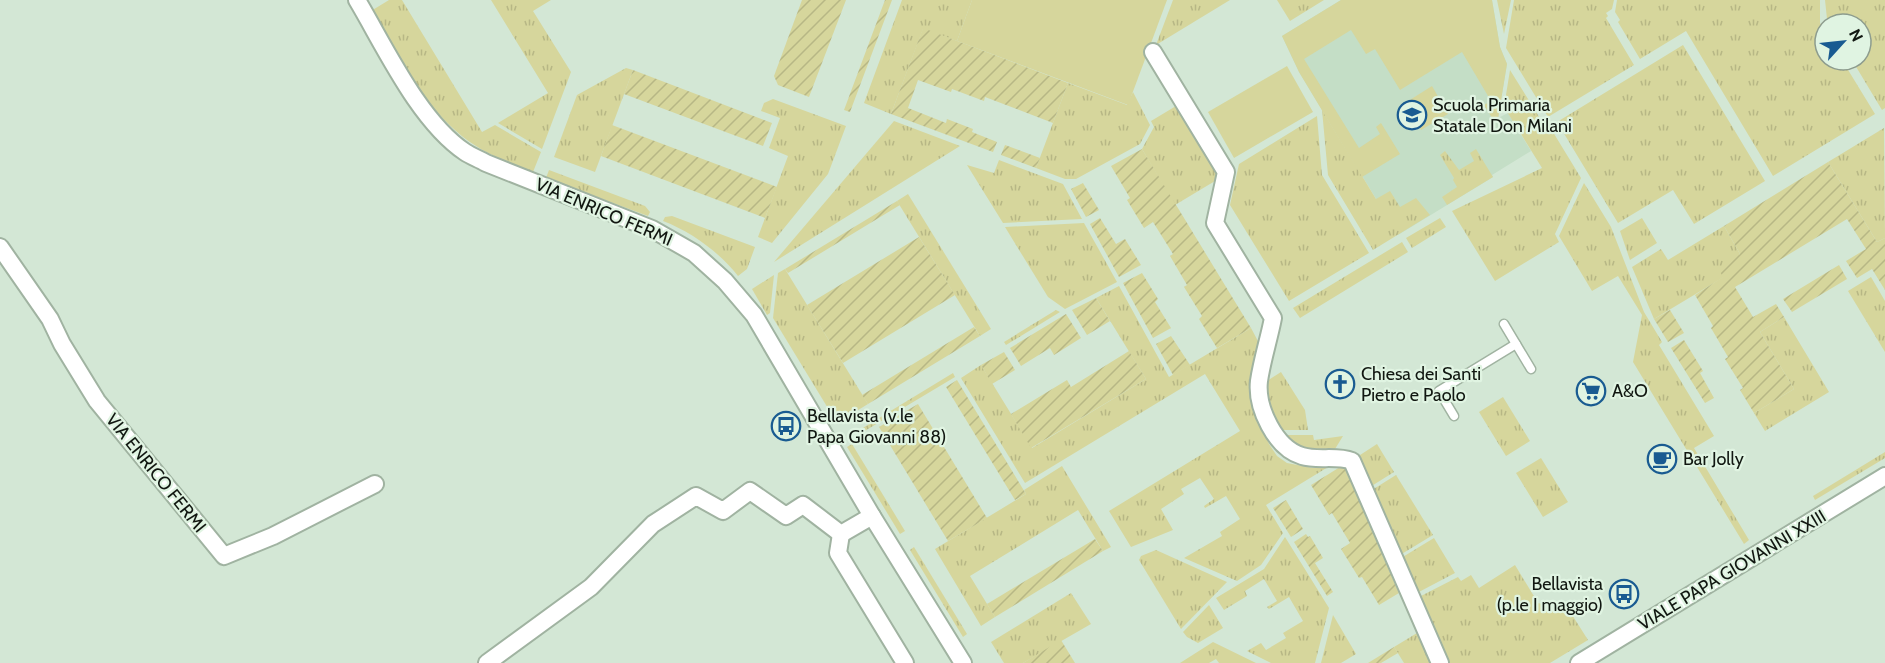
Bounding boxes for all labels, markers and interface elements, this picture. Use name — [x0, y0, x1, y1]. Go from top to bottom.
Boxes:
north arrow — [1813, 12, 1873, 72]
text: N — [1845, 26, 1867, 45]
place label: Scuola Primaria Statale Don Milani — [1433, 94, 1572, 137]
school or university icon: Scuola Primaria Statale Don Milani — [1396, 99, 1428, 131]
street label: VIA ENRICO FERMI — [532, 173, 676, 251]
place label: Chiesa dei Santi Pietro e Paolo — [1361, 363, 1481, 406]
church icon: Chiesa dei Santi Pietro e Paolo — [1324, 368, 1356, 400]
supermarket icon: A&O — [1575, 375, 1607, 407]
place label: A&O — [1612, 380, 1648, 402]
place label: Bellavista (v.le Papa Giovanni 88) — [807, 405, 946, 448]
street label: VIA ENRICO FERMI — [101, 409, 211, 537]
bus stop icon: Bellavista (v.le Papa Giovanni 88) — [770, 410, 802, 442]
cafe icon: Bar Jolly — [1646, 443, 1678, 475]
place label: Bar Jolly — [1683, 448, 1744, 470]
street label: VIALE PAPA GIOVANNI XXIII — [1634, 505, 1830, 635]
place label: Bellavista (p.le I maggio) — [1496, 573, 1603, 616]
bus stop icon: Bellavista (p.le I maggio) — [1608, 578, 1640, 610]

